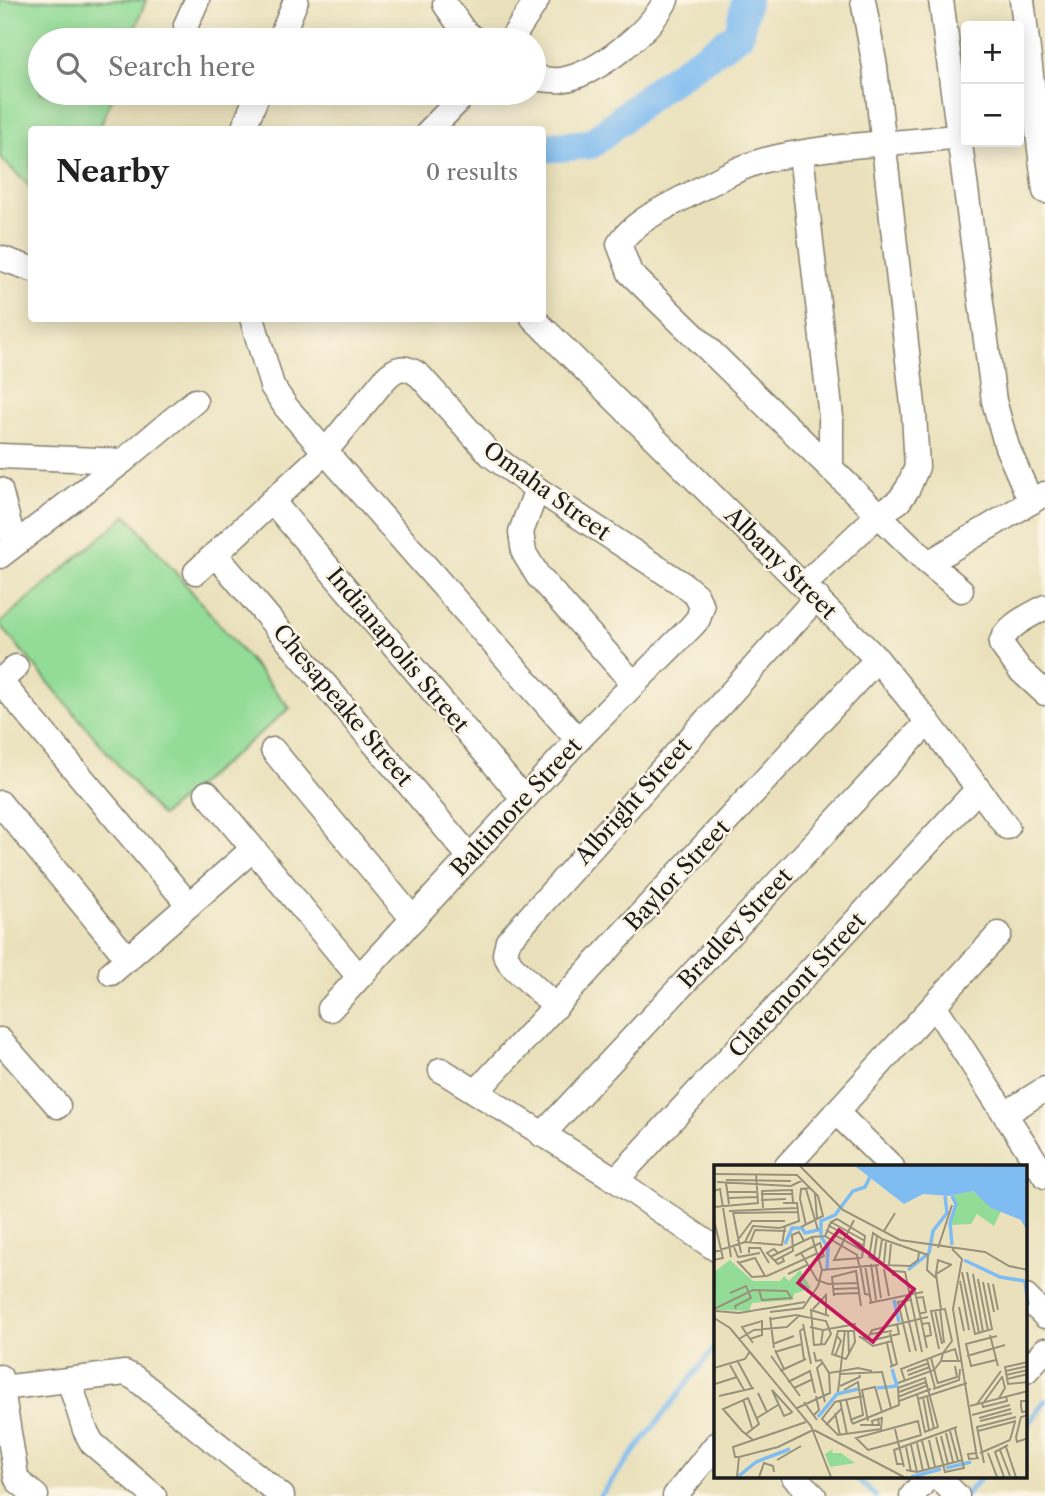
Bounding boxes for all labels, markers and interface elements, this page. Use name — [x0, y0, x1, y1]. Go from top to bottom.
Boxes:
map controls — [961, 21, 1024, 147]
button: + — [961, 21, 1024, 84]
search box — [28, 28, 546, 105]
icon: search — [52, 48, 90, 86]
text: Search here — [108, 51, 255, 83]
button: − — [961, 84, 1024, 147]
text: Nearby — [56, 153, 169, 190]
text: 0 results — [426, 158, 518, 186]
street label: Omaha Street — [478, 436, 616, 546]
street label: Albany Street — [718, 500, 843, 625]
street label: Indianapolis Street — [321, 562, 475, 738]
street label: Chesapeake Street — [267, 618, 419, 792]
street label: Baltimore Street — [445, 732, 587, 882]
street label: Albright Street — [568, 732, 697, 871]
street label: Baylor Street — [618, 814, 736, 936]
street label: Bradley Street — [672, 862, 798, 994]
street label: Claremont Street — [723, 907, 871, 1063]
inset map — [714, 1165, 1028, 1478]

